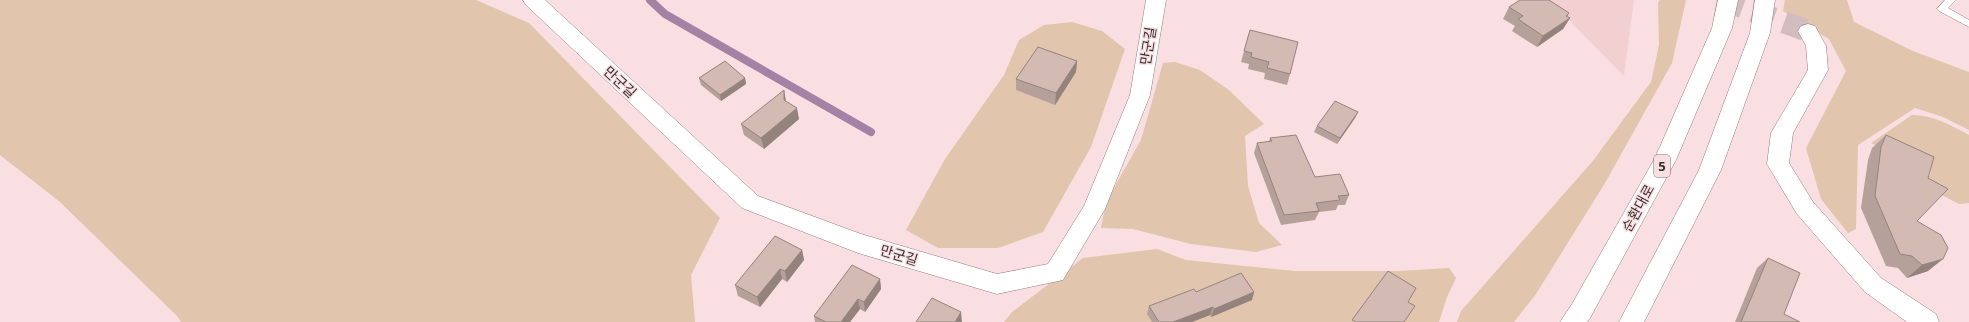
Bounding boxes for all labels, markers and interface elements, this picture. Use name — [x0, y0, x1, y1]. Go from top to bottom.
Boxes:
street label: 만군길 — [1135, 25, 1160, 66]
street label: 만군길 — [600, 62, 641, 102]
road number: 5 — [1654, 155, 1670, 177]
street label: 순환대로 — [1617, 181, 1658, 235]
street label: 만군길 — [878, 240, 920, 269]

